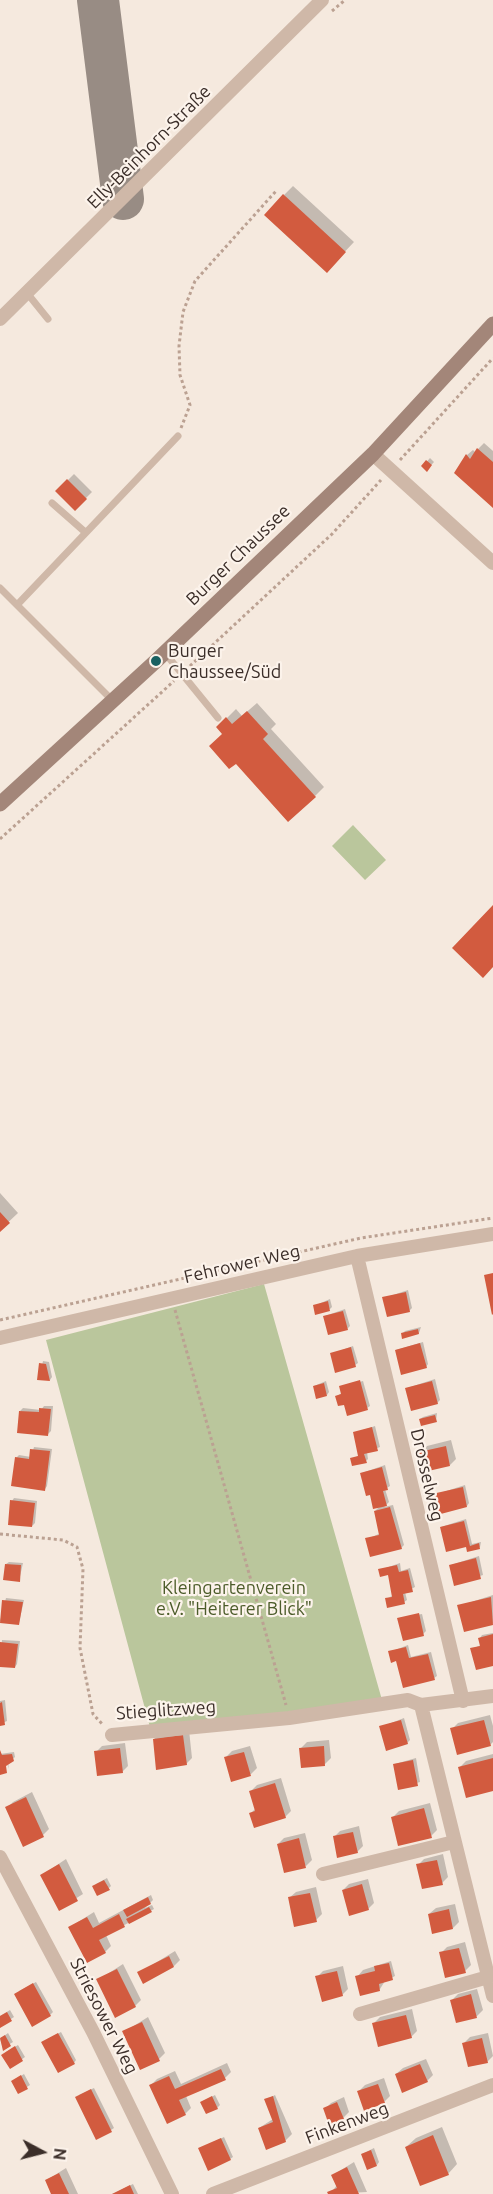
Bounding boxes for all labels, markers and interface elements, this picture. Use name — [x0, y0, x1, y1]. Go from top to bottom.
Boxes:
street label: Elly-Beinhorn-Straße — [83, 81, 215, 213]
street label: Burger Chaussee — [182, 500, 294, 610]
place label: Burger Chaussee/Süd — [168, 640, 281, 682]
marker: Burger Chaussee/Süd — [149, 654, 163, 668]
street label: Fehrower Weg — [182, 1240, 302, 1288]
street label: Drosselweg — [406, 1427, 448, 1523]
park label: Kleingartenverein e.V. "Heiterer Blick" — [156, 1577, 312, 1620]
street label: Stieglitzweg — [115, 1696, 217, 1724]
street label: Striesower Weg — [65, 1954, 143, 2078]
street label: Finkenweg — [302, 2097, 392, 2149]
north arrow — [12, 2122, 72, 2182]
text: N — [50, 2147, 70, 2161]

